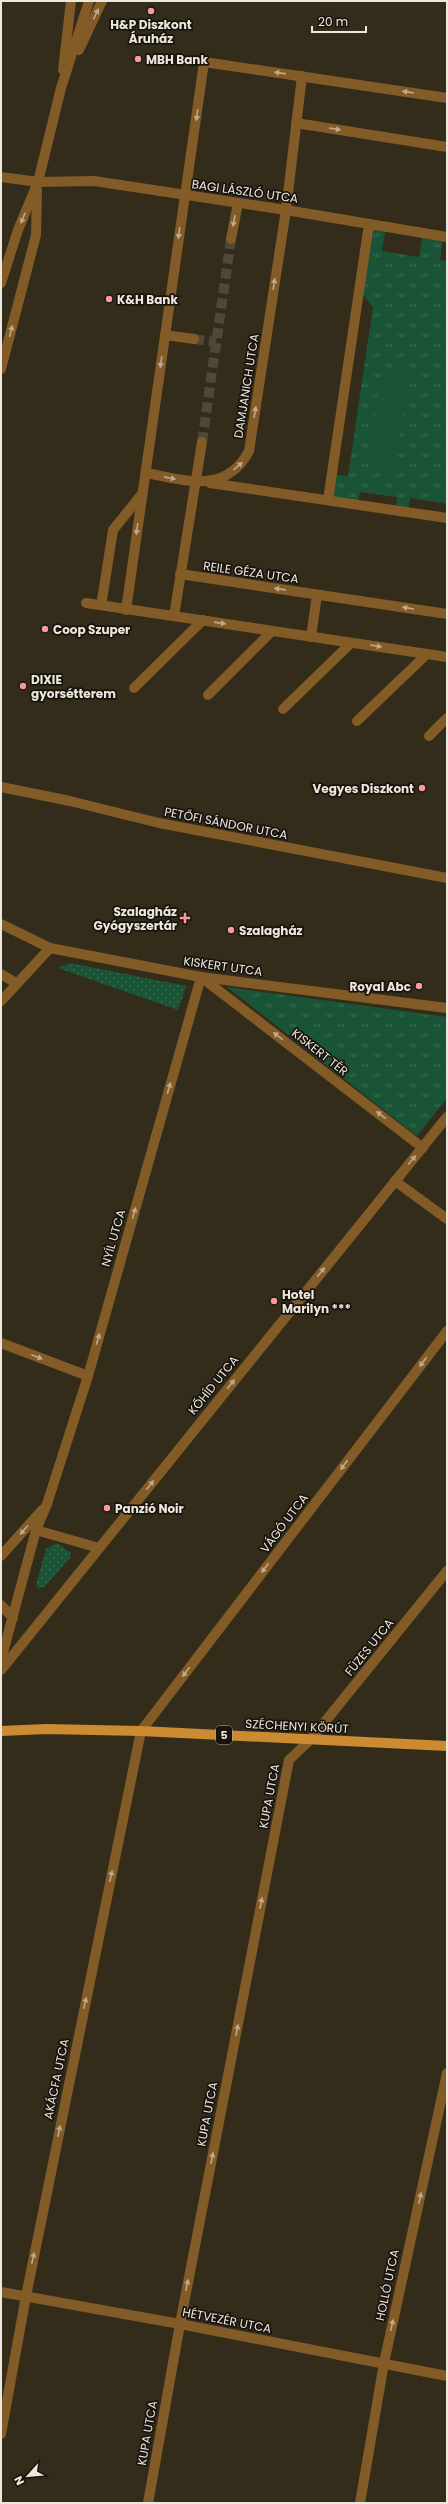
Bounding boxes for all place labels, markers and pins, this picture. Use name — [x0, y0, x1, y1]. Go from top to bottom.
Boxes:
marker: H&P Diszkont Áruház — [146, 6, 156, 16]
place label: H&P Diszkont Áruház — [110, 16, 192, 47]
place label: MBH Bank — [146, 51, 208, 68]
marker: MBH Bank — [133, 54, 143, 64]
place label: K&H Bank — [117, 291, 178, 308]
marker: K&H Bank — [104, 294, 114, 304]
place label: Coop Szuper — [53, 621, 130, 638]
marker: Coop Szuper — [40, 624, 50, 634]
place label: DIXIE gyorsétterem — [31, 671, 116, 702]
marker: DIXIE gyorsétterem — [18, 681, 28, 691]
place label: Vegyes Diszkont — [313, 780, 414, 797]
marker: Vegyes Diszkont — [417, 783, 427, 793]
place label: Szalagház Gyógyszertár — [94, 903, 177, 934]
marker: Szalagház Gyógyszertár — [180, 913, 190, 923]
place label: Szalagház — [239, 922, 303, 939]
marker: Szalagház — [226, 925, 236, 935]
place label: Royal Abc — [349, 978, 411, 995]
marker: Royal Abc — [414, 981, 424, 991]
place label: Hotel Marilyn *** — [282, 1286, 351, 1317]
marker: Hotel Marilyn *** — [269, 1296, 279, 1306]
place label: Panzió Noir — [115, 1500, 184, 1517]
marker: Panzió Noir — [102, 1503, 112, 1513]

